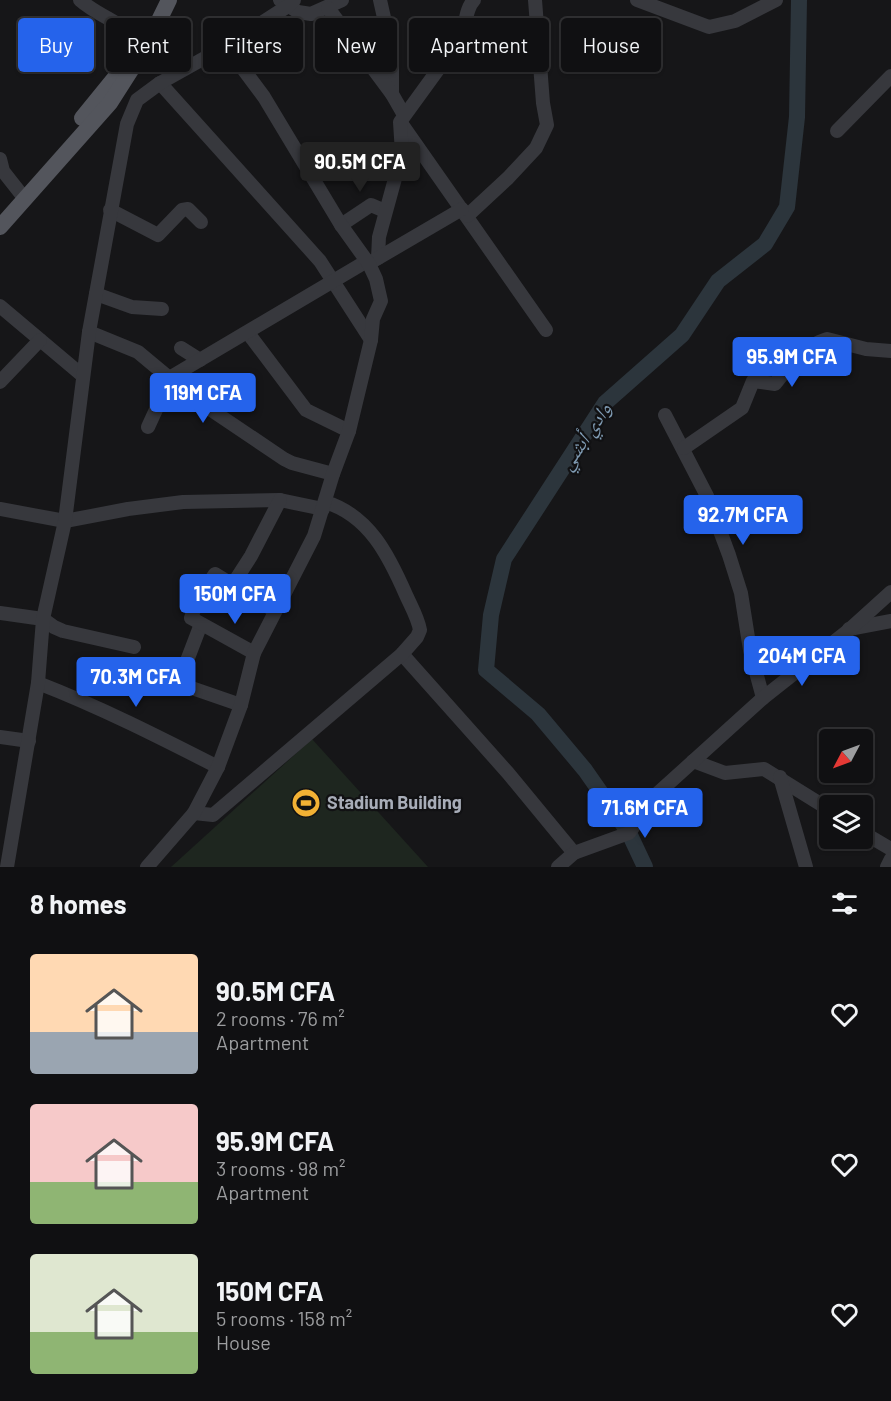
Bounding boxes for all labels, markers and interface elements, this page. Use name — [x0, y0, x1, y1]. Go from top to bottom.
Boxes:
chip: Buy — [18, 18, 94, 72]
chip: Rent — [106, 18, 191, 72]
chip: Filters — [203, 18, 303, 72]
chip: New — [315, 18, 397, 72]
chip: Apartment — [409, 18, 549, 72]
chip: House — [561, 18, 661, 72]
pin: 90.5M CFA — [291, 142, 429, 193]
text: 90.5M CFA — [314, 149, 406, 173]
pin: 95.9M CFA — [723, 337, 861, 388]
text: 95.9M CFA — [747, 344, 837, 368]
pin: 119M CFA — [141, 373, 265, 424]
text: 119M CFA — [164, 380, 242, 404]
water label: وادي أبشي — [553, 397, 620, 476]
pin: 92.7M CFA — [674, 495, 812, 546]
text: 92.7M CFA — [698, 502, 788, 526]
pin: 150M CFA — [173, 574, 297, 625]
text: 150M CFA — [194, 581, 276, 605]
pin: 204M CFA — [740, 636, 864, 687]
text: 204M CFA — [758, 643, 846, 667]
pin: 70.3M CFA — [67, 657, 205, 708]
text: 70.3M CFA — [90, 664, 182, 688]
north arrow — [819, 729, 873, 783]
map controls — [819, 729, 873, 849]
sports icon: Stadium Building — [290, 787, 322, 819]
pin: 71.6M CFA — [576, 788, 714, 839]
place label: Stadium Building — [327, 791, 462, 813]
text: 71.6M CFA — [602, 795, 688, 819]
button: layers — [819, 795, 873, 849]
icon: filters — [828, 887, 861, 920]
text: 8 homes — [30, 888, 127, 919]
text: 90.5M CFA — [216, 975, 335, 1006]
icon: home — [78, 978, 150, 1050]
icon: heart — [828, 998, 861, 1031]
text: 2 rooms · 76 m² — [216, 1006, 345, 1030]
text: Apartment — [216, 1030, 309, 1054]
text: 95.9M CFA — [216, 1125, 334, 1156]
icon: home — [78, 1128, 150, 1200]
icon: heart — [828, 1148, 861, 1181]
text: 3 rooms · 98 m² — [216, 1156, 346, 1180]
text: Apartment — [216, 1180, 309, 1204]
text: 150M CFA — [216, 1275, 324, 1306]
icon: home — [78, 1278, 150, 1350]
icon: heart — [828, 1298, 861, 1331]
text: 5 rooms · 158 m² — [216, 1306, 352, 1330]
text: House — [216, 1330, 271, 1354]

